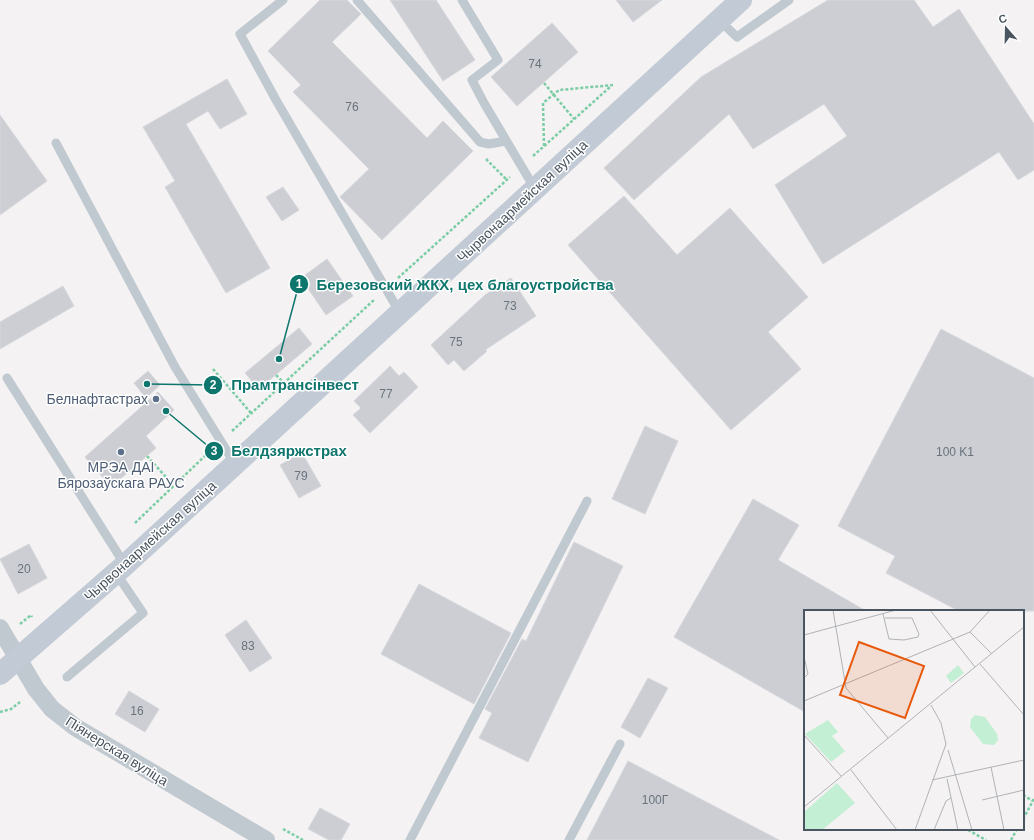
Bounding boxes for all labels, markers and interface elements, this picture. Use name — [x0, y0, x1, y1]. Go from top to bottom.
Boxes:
north arrow — [986, 8, 1026, 48]
text: С — [997, 12, 1008, 26]
house number: 74 — [528, 57, 542, 71]
house number: 76 — [345, 100, 359, 114]
street label: Чырвонаармейская вуліца — [454, 136, 591, 266]
callout: Березовский ЖКХ, цех благоустройства — [289, 271, 622, 298]
text: Березовский ЖКХ, цех благоустройства — [316, 276, 614, 293]
text: 1 — [296, 277, 303, 291]
house number: 73 — [503, 299, 517, 313]
house number: 75 — [449, 335, 463, 349]
callout: Прамтрансінвест — [203, 371, 367, 398]
text: Прамтрансінвест — [231, 376, 359, 393]
text: 2 — [210, 378, 217, 392]
house number: 77 — [379, 387, 393, 401]
place label: Белнафтастрах — [47, 391, 148, 407]
marker: Белнафтастрах — [151, 394, 161, 404]
callout: Белдзяржстрах — [204, 438, 355, 465]
text: Белдзяржстрах — [231, 442, 347, 459]
text: 3 — [211, 444, 218, 458]
house number: 100 K1 — [936, 445, 974, 459]
marker: МРЭА ДАІ Бярозаўскага РАУС — [116, 447, 126, 457]
place label: МРЭА ДАІ Бярозаўскага РАУС — [57, 459, 185, 491]
house number: 79 — [294, 469, 308, 483]
street label: Чырвонаармейская вуліца — [81, 477, 219, 605]
house number: 20 — [17, 562, 31, 576]
inset map — [804, 610, 1024, 830]
house number: 83 — [241, 639, 255, 653]
house number: 16 — [130, 704, 144, 718]
street label: Піянерская вуліца — [63, 713, 171, 789]
house number: 100Г — [642, 793, 669, 807]

